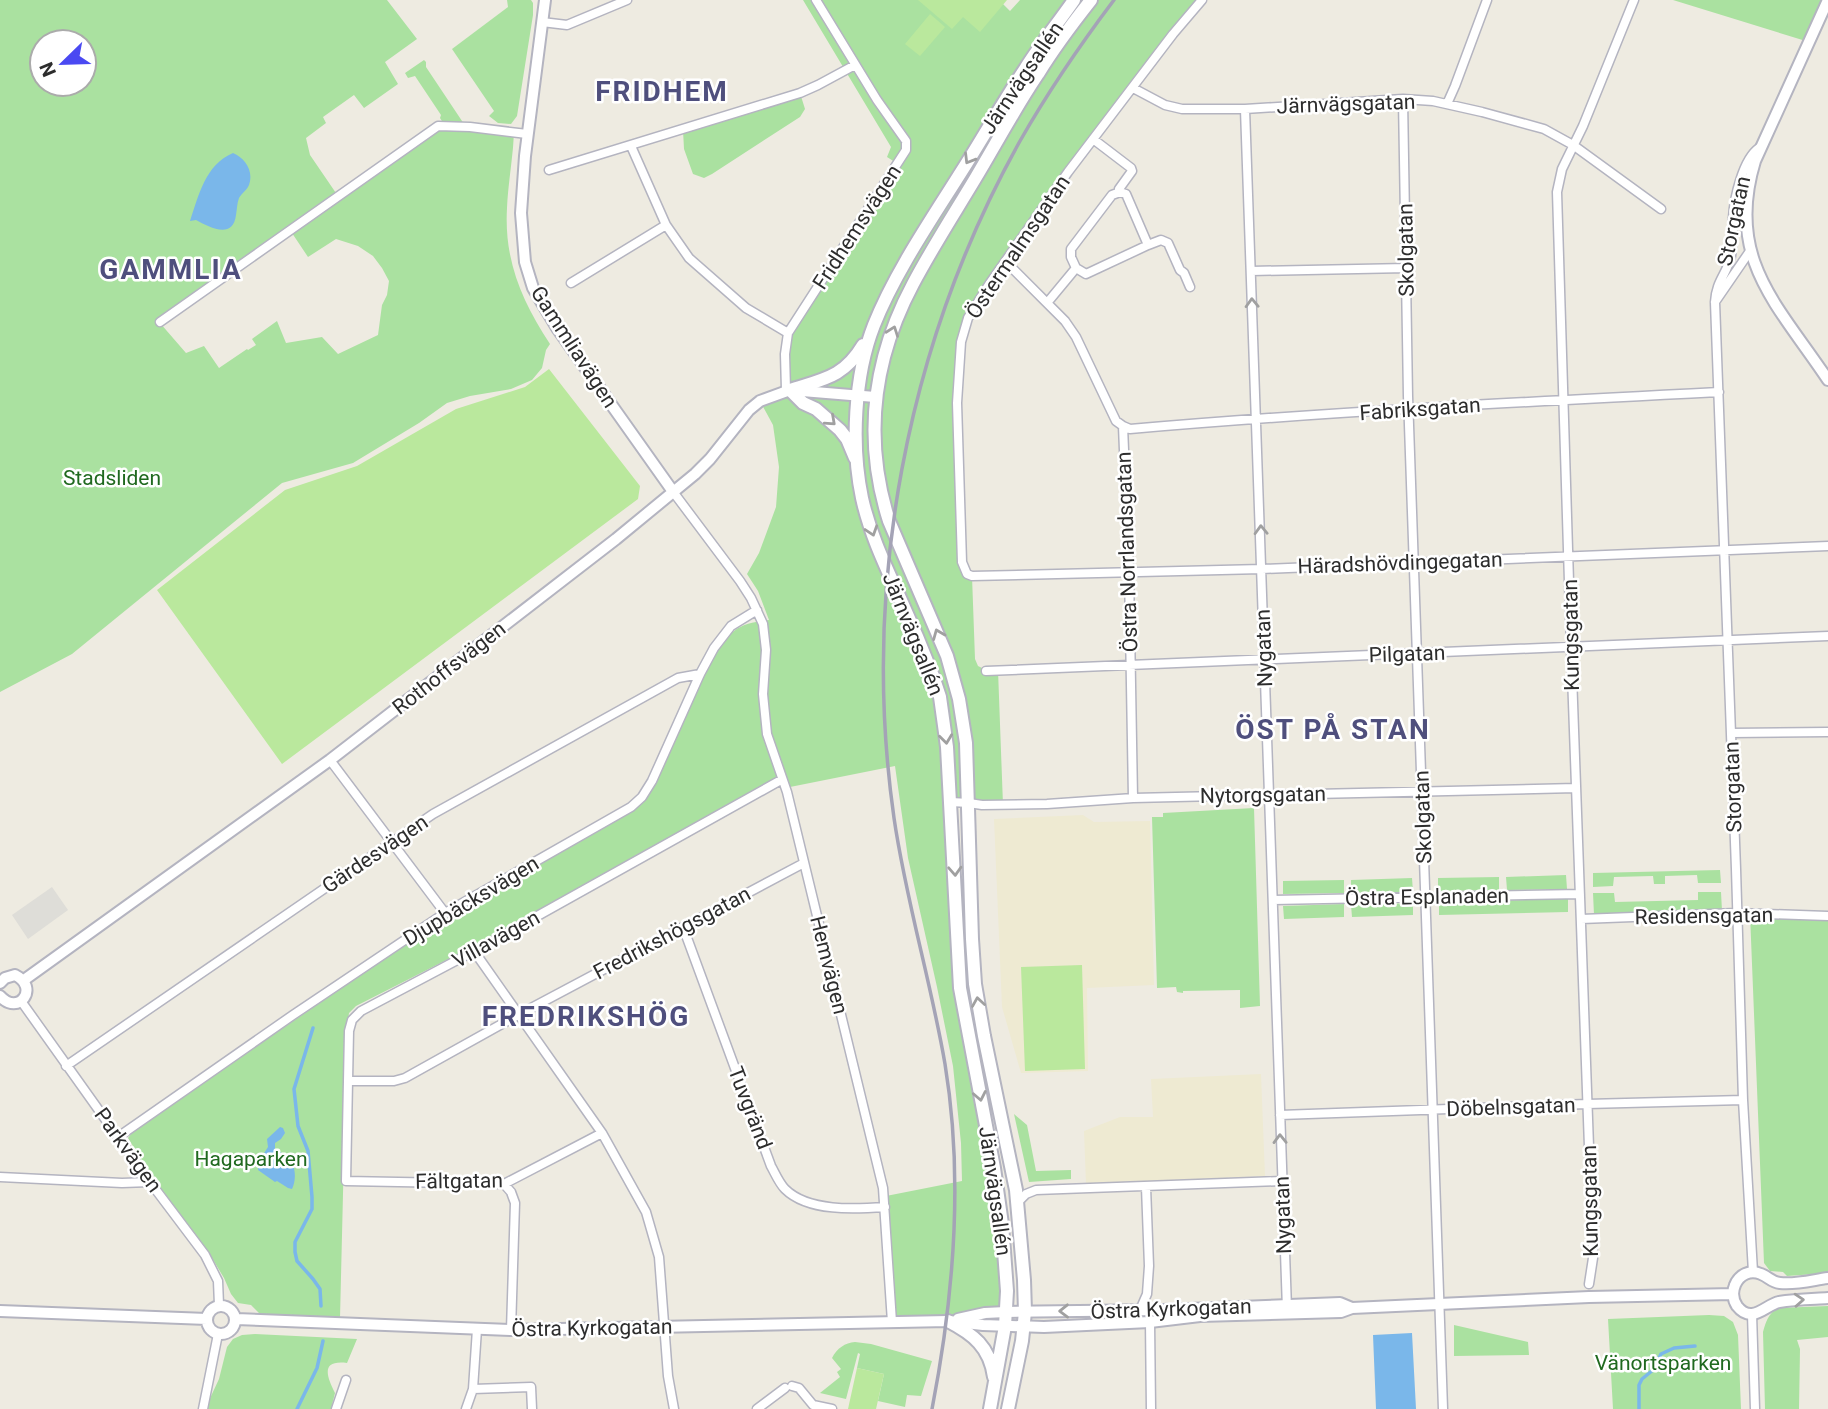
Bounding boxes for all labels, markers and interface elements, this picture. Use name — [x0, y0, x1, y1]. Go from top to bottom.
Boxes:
street label: Järnvägsallén — [976, 17, 1068, 139]
north arrow — [28, 28, 98, 98]
text: N — [35, 59, 61, 80]
district label: FRIDHEM — [595, 75, 729, 108]
street label: Järnvägsgatan — [1276, 90, 1416, 118]
one-way arrow — [965, 151, 978, 164]
street label: Fridhemsvägen — [808, 160, 906, 294]
street label: Östermalmsgatan — [961, 171, 1075, 323]
street label: Storgatan — [1713, 174, 1755, 268]
street label: Skolgatan — [1393, 203, 1419, 297]
district label: GAMMLIA — [99, 253, 243, 286]
street label: Gammliavägen — [526, 282, 622, 412]
one-way arrow — [1245, 297, 1260, 308]
one-way arrow — [885, 325, 899, 337]
street label: Fabriksgatan — [1359, 393, 1481, 425]
one-way arrow — [823, 413, 836, 426]
street label: Östra Norrlandsgatan — [1112, 451, 1142, 653]
park label: Stadsliden — [63, 466, 161, 490]
one-way arrow — [864, 524, 878, 536]
one-way arrow — [1253, 525, 1268, 536]
street label: Häradshövdingegatan — [1297, 547, 1503, 579]
street label: Järnvägsallén — [877, 569, 949, 699]
street label: Kungsgatan — [1558, 579, 1584, 691]
street label: Nygatan — [1251, 609, 1277, 687]
street label: Rothoffsvägen — [388, 616, 510, 720]
one-way arrow — [933, 629, 947, 641]
street label: Pilgatan — [1368, 641, 1446, 667]
district label: ÖST PÅ STAN — [1235, 712, 1431, 746]
one-way arrow — [939, 734, 954, 745]
street label: Storgatan — [1719, 741, 1747, 833]
street label: Skolgatan — [1409, 770, 1437, 864]
street label: Nytorgsgatan — [1200, 782, 1326, 808]
street label: Gärdesvägen — [318, 810, 432, 898]
street label: Djupbäcksvägen — [399, 851, 543, 951]
one-way arrow — [947, 865, 962, 876]
street label: Fredrikshögsgatan — [589, 882, 755, 984]
street label: Östra Esplanaden — [1345, 884, 1509, 910]
street label: Residensgatan — [1635, 903, 1773, 929]
street label: Villavägen — [448, 905, 544, 973]
street label: Hemvägen — [805, 913, 853, 1017]
one-way arrow — [971, 996, 986, 1008]
district label: FREDRIKSHÖG — [482, 1000, 690, 1033]
street label: Tuvgränd — [723, 1063, 777, 1153]
one-way arrow — [972, 1090, 987, 1102]
street label: Döbelnsgatan — [1446, 1093, 1576, 1121]
street label: Parkvägen — [89, 1103, 167, 1197]
street label: Järnvägsallén — [974, 1125, 1016, 1257]
one-way arrow — [1273, 1134, 1288, 1145]
street label: Kungsgatan — [1577, 1145, 1603, 1257]
park label: Hagaparken — [194, 1147, 308, 1171]
street label: Fältgatan — [415, 1168, 503, 1194]
street label: Nygatan — [1270, 1176, 1296, 1254]
one-way arrow — [1794, 1293, 1805, 1308]
street label: Östra Kyrkogatan — [1090, 1294, 1252, 1324]
one-way arrow — [1058, 1304, 1069, 1319]
street label: Östra Kyrkogatan — [511, 1315, 673, 1341]
park label: Vänortsparken — [1595, 1351, 1731, 1375]

